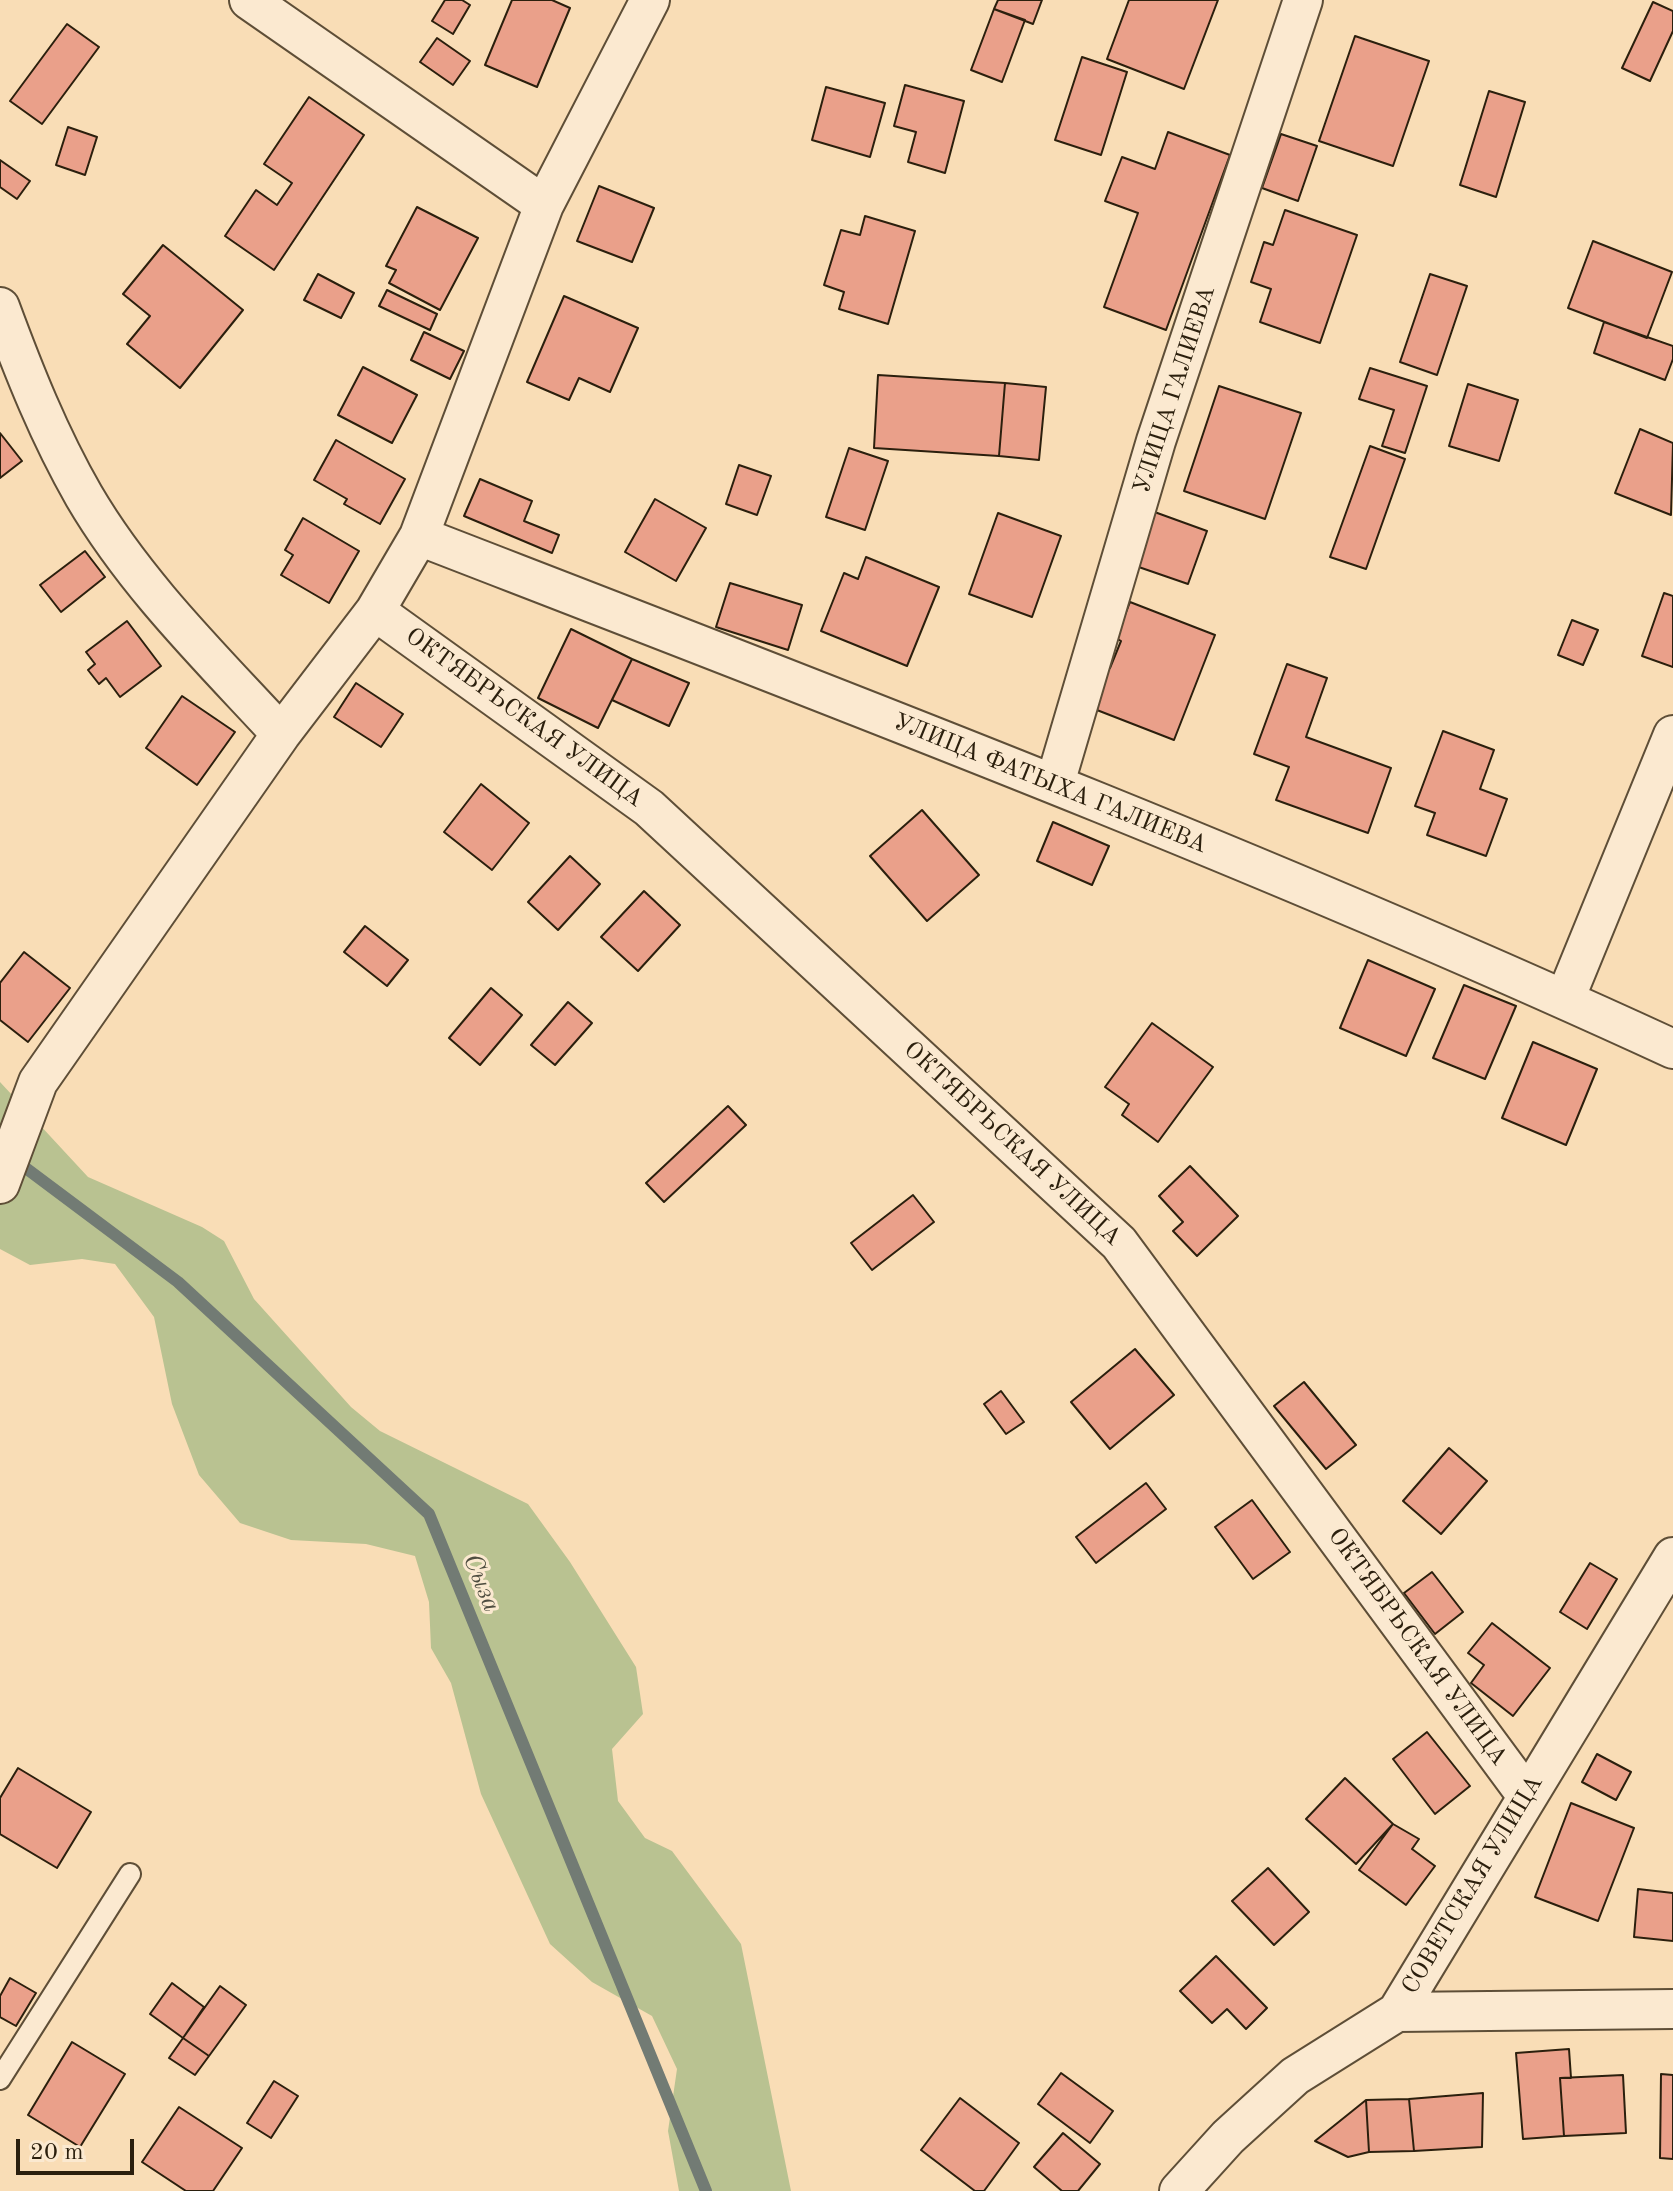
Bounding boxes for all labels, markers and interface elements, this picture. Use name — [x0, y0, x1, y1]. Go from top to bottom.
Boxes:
street label: УЛИЦА ГАЛИЕВА — [1128, 282, 1222, 498]
street label: ОКТЯБРЬСКАЯ УЛИЦА — [400, 622, 648, 814]
street label: УЛИЦА ФАТЫХА ГАЛИЕВА — [889, 708, 1211, 860]
street label: ОКТЯБРЬСКАЯ УЛИЦА — [897, 1036, 1127, 1252]
street label: ОКТЯБРЬСКАЯ УЛИЦА — [1321, 1523, 1513, 1771]
water label: Сыза — [455, 1549, 507, 1617]
street label: СОВЕТСКАЯ УЛИЦА — [1396, 1770, 1550, 2000]
scale bar — [20, 2123, 138, 2173]
text: 20 m — [30, 2141, 84, 2165]

